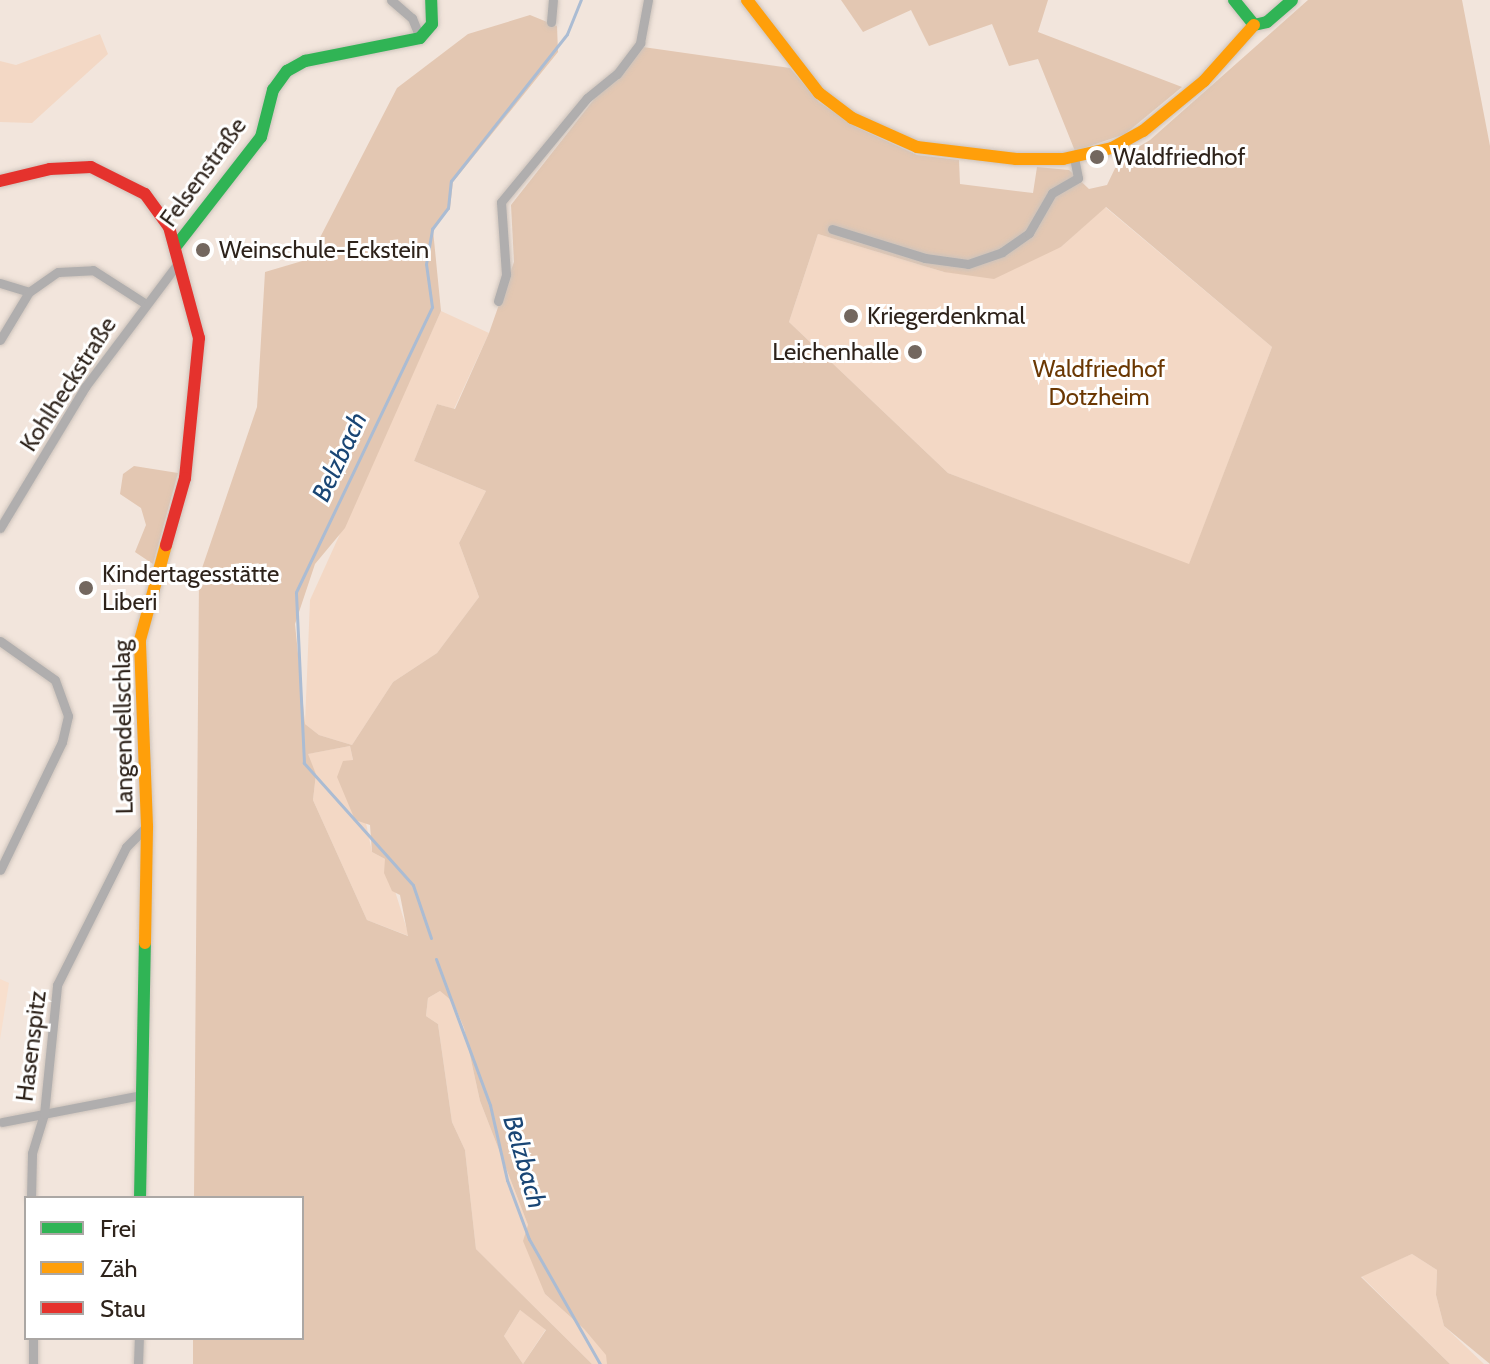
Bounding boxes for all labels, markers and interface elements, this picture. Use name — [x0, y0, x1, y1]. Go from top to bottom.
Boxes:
street label: Felsenstraße — [154, 112, 252, 232]
place label: Waldfriedhof — [1113, 143, 1245, 171]
marker: Waldfriedhof — [1088, 148, 1106, 166]
place label: Weinschule-Eckstein — [219, 236, 429, 264]
marker: Weinschule-Eckstein — [194, 241, 212, 259]
place label: Kriegerdenkmal — [867, 302, 1025, 330]
marker: Kriegerdenkmal — [842, 307, 860, 325]
street label: Kohlheckstraße — [14, 311, 122, 457]
place label: Leichenhalle — [772, 338, 899, 366]
marker: Leichenhalle — [906, 343, 924, 361]
park label: Waldfriedhof Dotzheim — [1033, 355, 1165, 411]
water label: Belzbach — [306, 407, 374, 507]
place label: Kindertagesstätte Liberi — [102, 560, 279, 616]
marker: Kindertagesstätte Liberi — [77, 579, 95, 597]
street label: Langendellschlag — [107, 639, 139, 815]
street label: Hasenspitz — [10, 989, 52, 1103]
water label: Belzbach — [496, 1112, 552, 1212]
legend — [24, 1196, 304, 1340]
text: Frei — [100, 1214, 136, 1243]
text: Zäh — [100, 1254, 137, 1283]
text: Stau — [100, 1294, 146, 1323]

